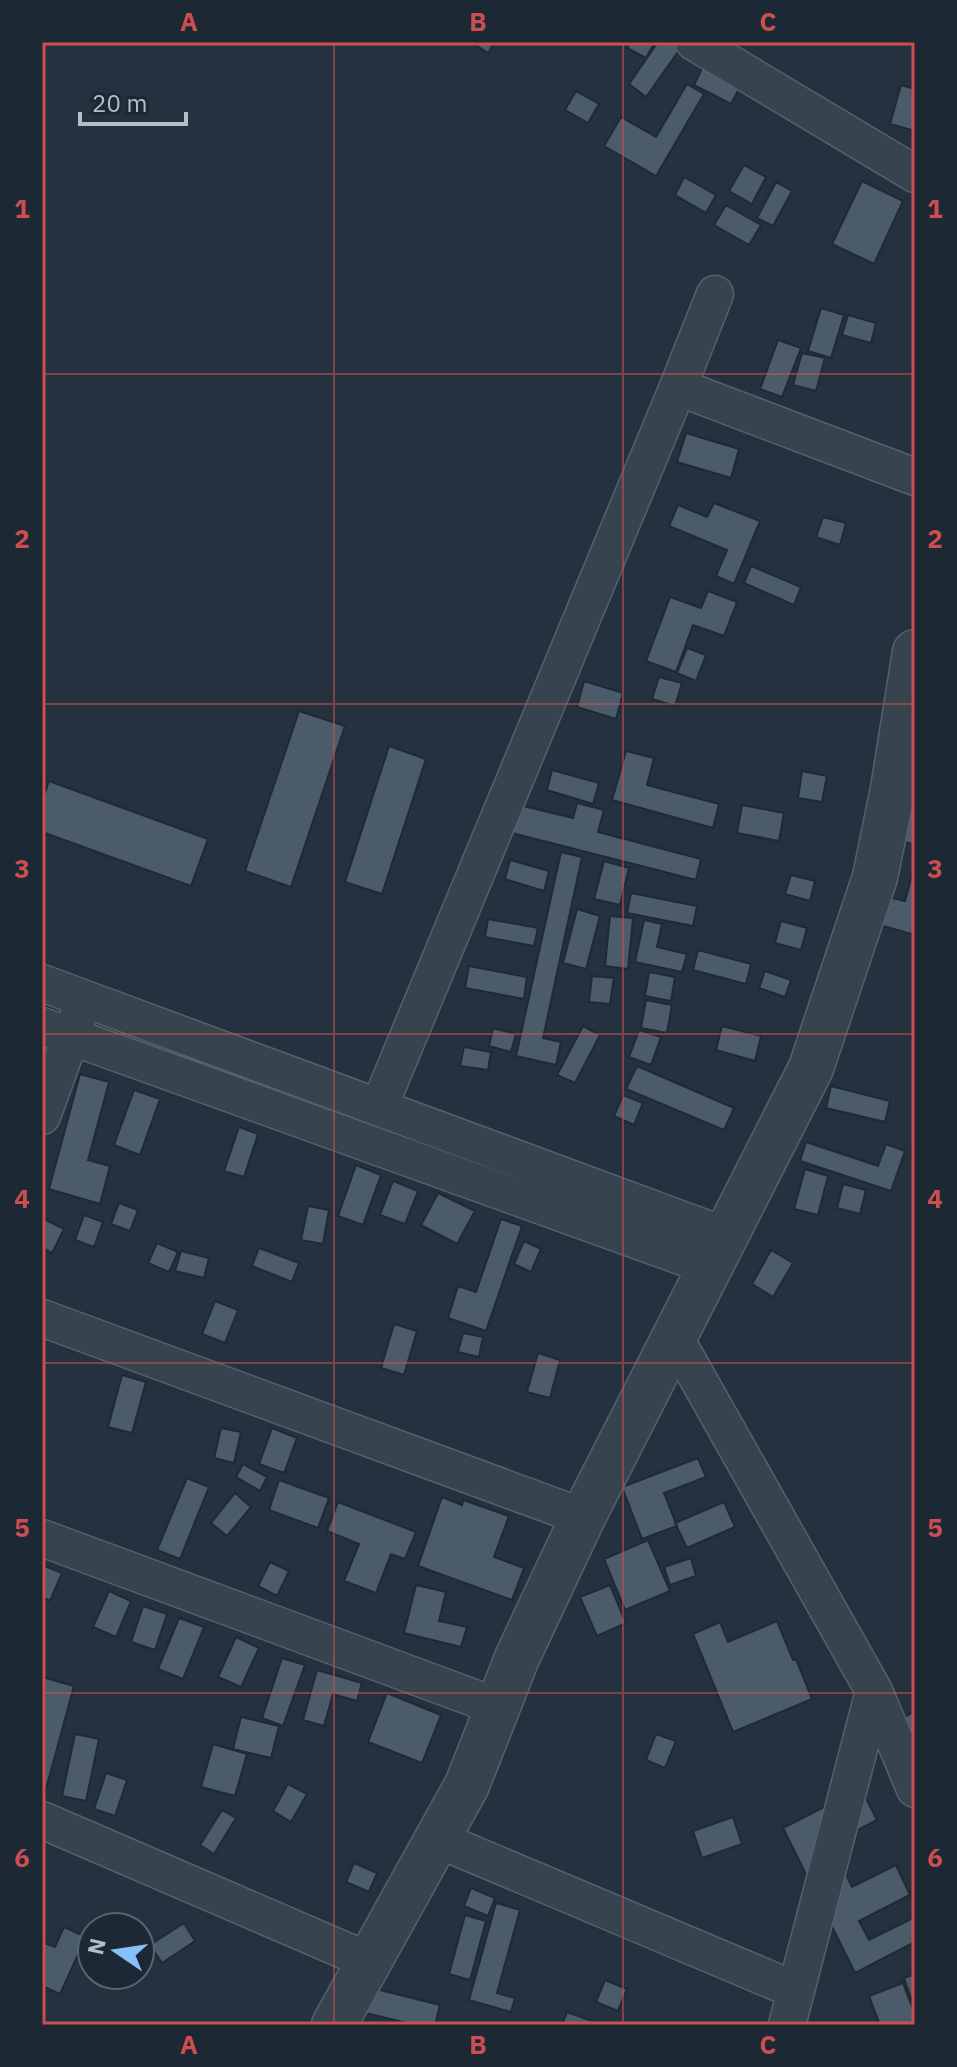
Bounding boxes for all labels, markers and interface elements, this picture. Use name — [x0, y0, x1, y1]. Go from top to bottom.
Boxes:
text: A — [180, 4, 198, 38]
text: B — [469, 4, 487, 38]
text: C — [760, 4, 777, 38]
scale bar — [80, 76, 186, 126]
text: 20 m — [92, 87, 147, 119]
text: 1 — [14, 191, 30, 225]
text: 1 — [927, 191, 943, 225]
text: 2 — [14, 521, 30, 555]
text: 2 — [927, 521, 943, 555]
text: 3 — [14, 851, 30, 885]
text: 3 — [927, 851, 943, 885]
text: 4 — [14, 1181, 30, 1215]
text: 4 — [927, 1181, 943, 1215]
text: 5 — [14, 1510, 30, 1544]
text: 5 — [927, 1510, 943, 1544]
text: 6 — [14, 1840, 30, 1874]
text: 6 — [927, 1840, 943, 1874]
north arrow — [76, 1911, 156, 1991]
text: N — [80, 1935, 112, 1957]
text: A — [180, 2027, 198, 2061]
text: B — [469, 2027, 487, 2061]
text: C — [760, 2027, 777, 2061]

